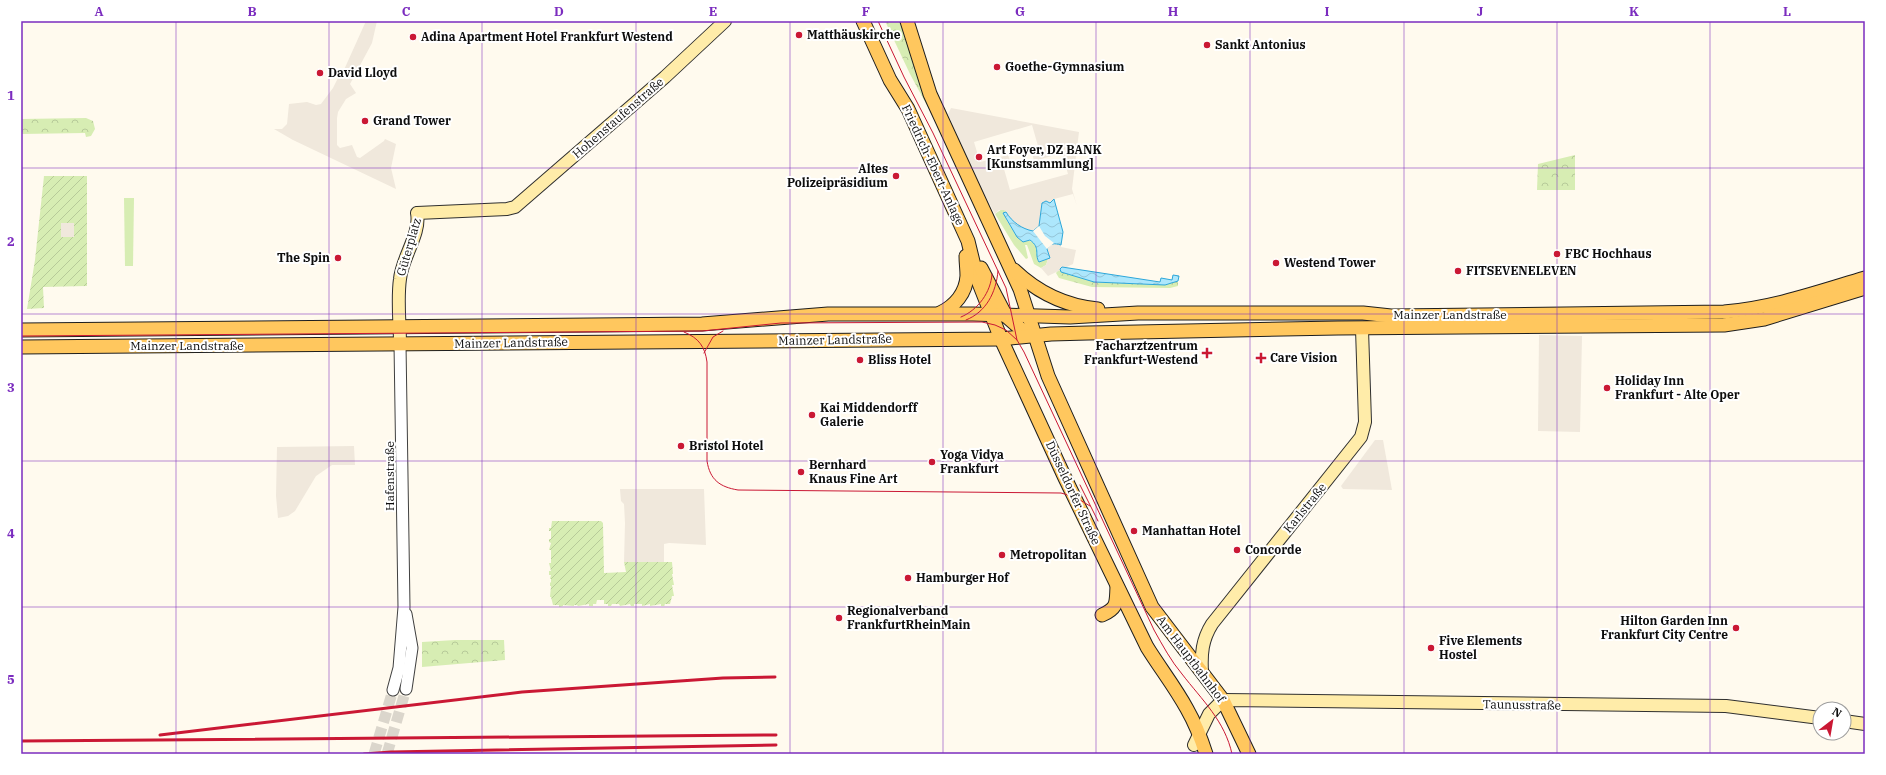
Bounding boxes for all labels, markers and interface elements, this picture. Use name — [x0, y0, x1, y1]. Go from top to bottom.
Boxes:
text: A — [94, 3, 104, 20]
text: B — [247, 3, 257, 20]
text: C — [402, 3, 411, 20]
text: D — [554, 3, 564, 20]
text: E — [709, 3, 717, 20]
text: F — [862, 3, 870, 20]
text: G — [1015, 3, 1025, 20]
text: H — [1168, 3, 1179, 20]
text: I — [1325, 3, 1330, 20]
text: J — [1477, 3, 1484, 20]
text: K — [1629, 3, 1639, 20]
text: L — [1783, 3, 1791, 20]
place label: Matthäuskirche — [807, 27, 901, 42]
place label: Adina Apartment Hotel Frankfurt Westend — [421, 29, 673, 44]
marker: Matthäuskirche — [794, 30, 804, 40]
marker: Adina Apartment Hotel Frankfurt Westend — [408, 32, 418, 42]
place label: Sankt Antonius — [1215, 37, 1306, 52]
marker: Sankt Antonius — [1202, 40, 1212, 50]
place label: Goethe-Gymnasium — [1005, 59, 1125, 74]
marker: Goethe-Gymnasium — [992, 62, 1002, 72]
place label: David Lloyd — [328, 65, 398, 80]
marker: David Lloyd — [315, 68, 325, 78]
street label: Hohenstaufenstraße — [569, 74, 666, 161]
text: 1 — [7, 87, 15, 104]
street label: Friedrich-Ebert-Anlage — [899, 102, 968, 228]
place label: Grand Tower — [373, 113, 451, 128]
marker: Grand Tower — [360, 116, 370, 126]
place label: Art Foyer, DZ BANK [Kunstsammlung] — [987, 142, 1102, 171]
marker: Art Foyer, DZ BANK [Kunstsammlung] — [974, 152, 984, 162]
place label: Altes Polizeipräsidium — [787, 161, 888, 190]
marker: Altes Polizeipräsidium — [891, 171, 901, 181]
street label: Güterplatz — [393, 216, 424, 278]
text: 2 — [7, 233, 15, 250]
place label: FBC Hochhaus — [1565, 246, 1652, 261]
marker: FBC Hochhaus — [1552, 249, 1562, 259]
place label: The Spin — [277, 250, 330, 265]
marker: The Spin — [333, 253, 343, 263]
place label: Westend Tower — [1284, 255, 1376, 270]
marker: Westend Tower — [1271, 258, 1281, 268]
place label: FITSEVENELEVEN — [1466, 263, 1577, 278]
marker: FITSEVENELEVEN — [1453, 266, 1463, 276]
street label: Mainzer Landstraße — [1393, 307, 1507, 322]
street label: Mainzer Landstraße — [778, 331, 892, 348]
street label: Mainzer Landstraße — [454, 334, 568, 351]
street label: Mainzer Landstraße — [130, 338, 244, 353]
place label: Facharztzentrum Frankfurt-Westend — [1084, 338, 1198, 367]
marker: Facharztzentrum Frankfurt-Westend — [1201, 347, 1213, 359]
place label: Care Vision — [1270, 350, 1337, 365]
place label: Bliss Hotel — [868, 352, 931, 367]
marker: Care Vision — [1255, 352, 1267, 364]
marker: Bliss Hotel — [855, 355, 865, 365]
place label: Holiday Inn Frankfurt - Alte Oper — [1615, 373, 1740, 402]
text: 3 — [7, 379, 15, 396]
marker: Holiday Inn Frankfurt - Alte Oper — [1602, 383, 1612, 393]
place label: Kai Middendorff Galerie — [820, 400, 919, 429]
marker: Kai Middendorff Galerie — [807, 410, 817, 420]
place label: Bristol Hotel — [689, 438, 764, 453]
street label: Düsseldorfer Straße — [1043, 438, 1104, 547]
street label: Hafenstraße — [382, 441, 397, 511]
marker: Bristol Hotel — [676, 441, 686, 451]
place label: Yoga Vidya Frankfurt — [940, 447, 1004, 476]
place label: Bernhard Knaus Fine Art — [809, 457, 898, 486]
marker: Yoga Vidya Frankfurt — [927, 457, 937, 467]
marker: Bernhard Knaus Fine Art — [796, 467, 806, 477]
street label: Karlstraße — [1280, 480, 1329, 536]
place label: Manhattan Hotel — [1142, 523, 1241, 538]
text: 4 — [7, 525, 15, 542]
marker: Manhattan Hotel — [1129, 526, 1139, 536]
place label: Concorde — [1245, 542, 1302, 557]
marker: Concorde — [1232, 545, 1242, 555]
place label: Metropolitan — [1010, 547, 1087, 562]
marker: Metropolitan — [997, 550, 1007, 560]
place label: Hamburger Hof — [916, 570, 1010, 585]
marker: Hamburger Hof — [903, 573, 913, 583]
place label: Regionalverband FrankfurtRheinMain — [847, 603, 971, 632]
street label: Am Hauptbahnhof — [1154, 612, 1229, 706]
marker: Regionalverband FrankfurtRheinMain — [834, 613, 844, 623]
place label: Hilton Garden Inn Frankfurt City Centre — [1601, 613, 1728, 642]
marker: Hilton Garden Inn Frankfurt City Centre — [1731, 623, 1741, 633]
place label: Five Elements Hostel — [1439, 633, 1522, 662]
marker: Five Elements Hostel — [1426, 643, 1436, 653]
text: 5 — [7, 671, 15, 688]
street label: Taunusstraße — [1483, 696, 1561, 713]
north arrow — [1812, 701, 1852, 741]
text: N — [1830, 704, 1845, 721]

